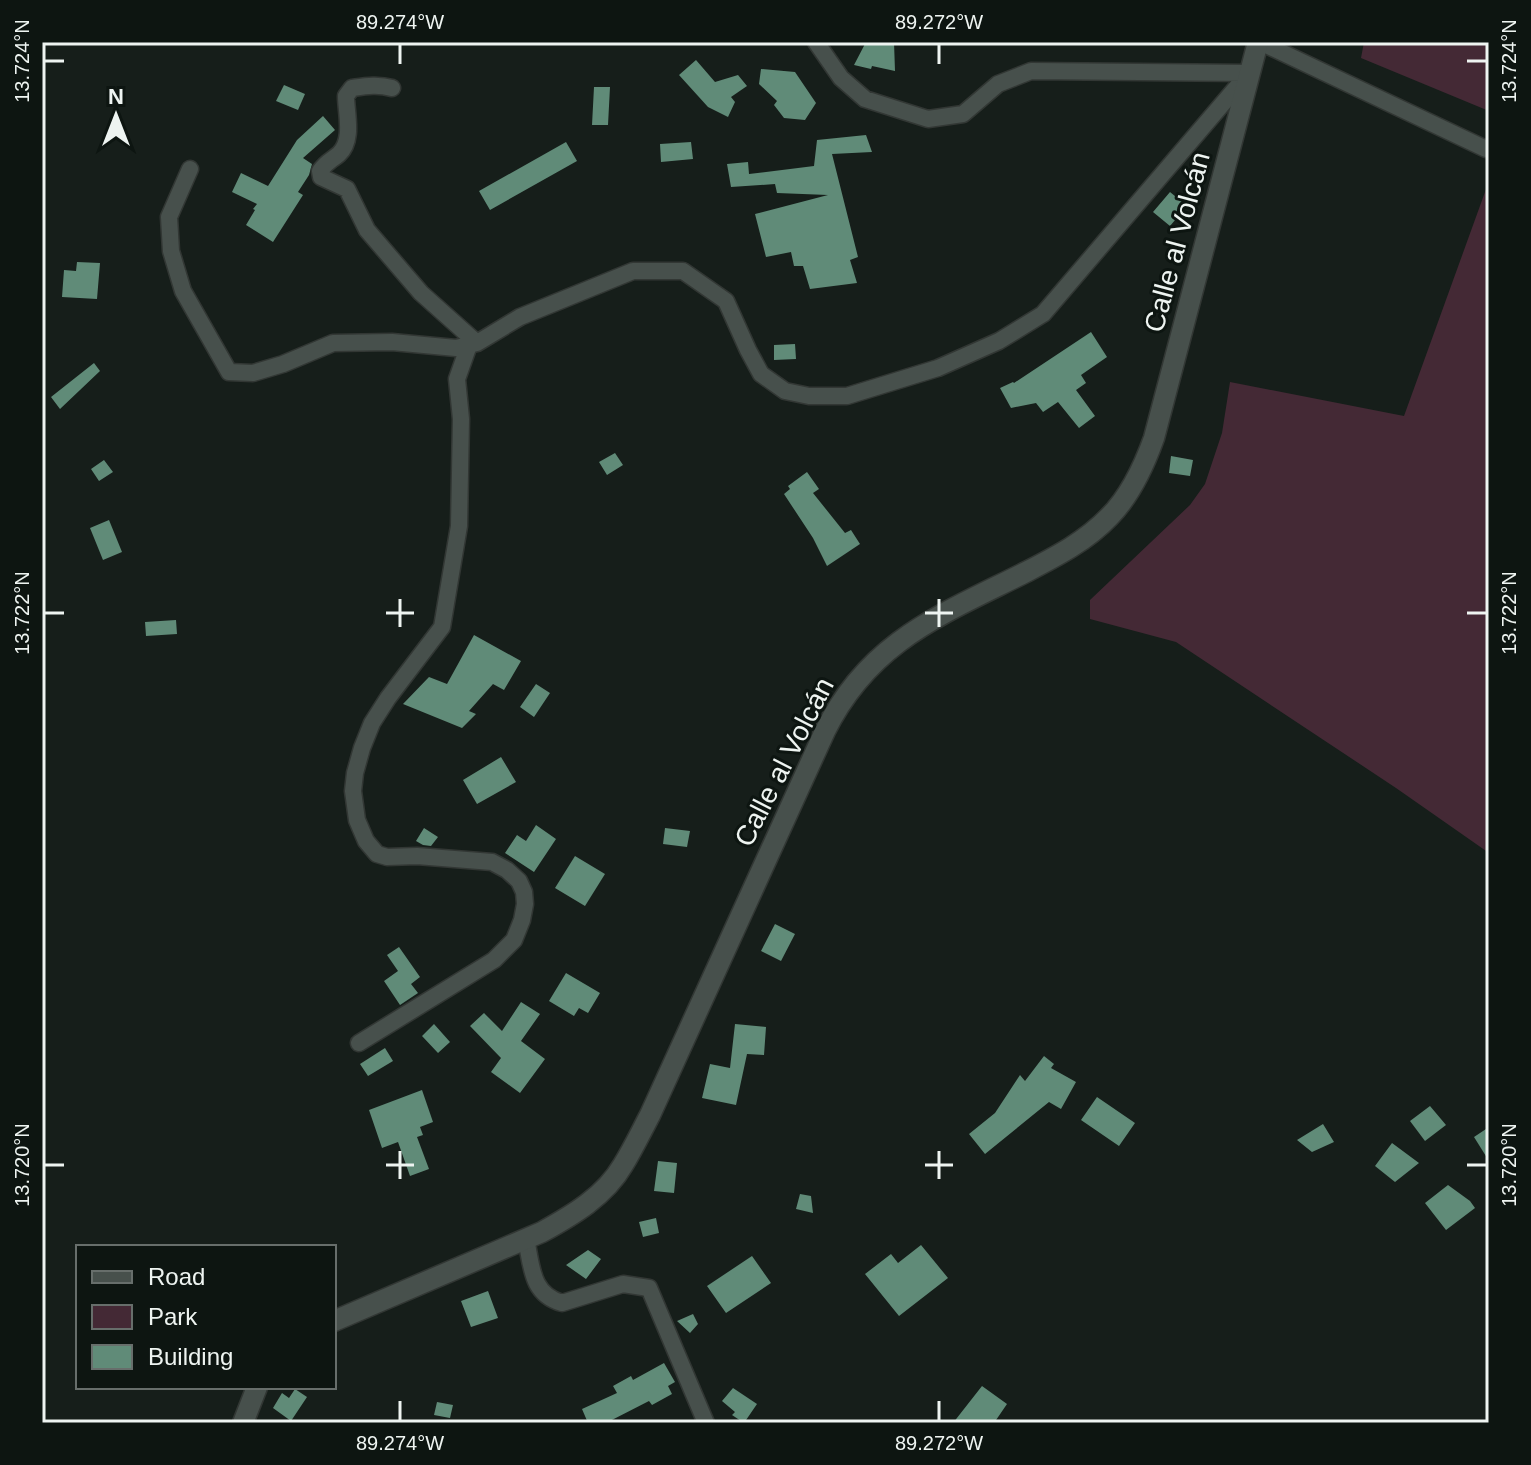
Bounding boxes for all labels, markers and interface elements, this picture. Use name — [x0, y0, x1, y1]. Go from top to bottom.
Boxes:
text: 89.274°W — [356, 11, 444, 33]
text: 89.272°W — [895, 11, 983, 33]
text: 13.724°N — [11, 19, 33, 103]
text: 13.724°N — [1498, 19, 1520, 103]
north arrow — [76, 76, 156, 156]
text: N — [108, 84, 124, 109]
street label: Calle al Volcán — [1138, 149, 1216, 335]
text: 13.722°N — [11, 571, 33, 655]
text: 13.722°N — [1498, 571, 1520, 655]
street label: Calle al Volcán — [728, 672, 840, 852]
text: 13.720°N — [11, 1123, 33, 1207]
text: 13.720°N — [1498, 1123, 1520, 1207]
legend — [76, 1245, 336, 1389]
text: Road — [148, 1263, 205, 1290]
text: Park — [148, 1303, 198, 1330]
text: Building — [148, 1343, 233, 1370]
text: 89.274°W — [356, 1432, 444, 1454]
text: 89.272°W — [895, 1432, 983, 1454]

